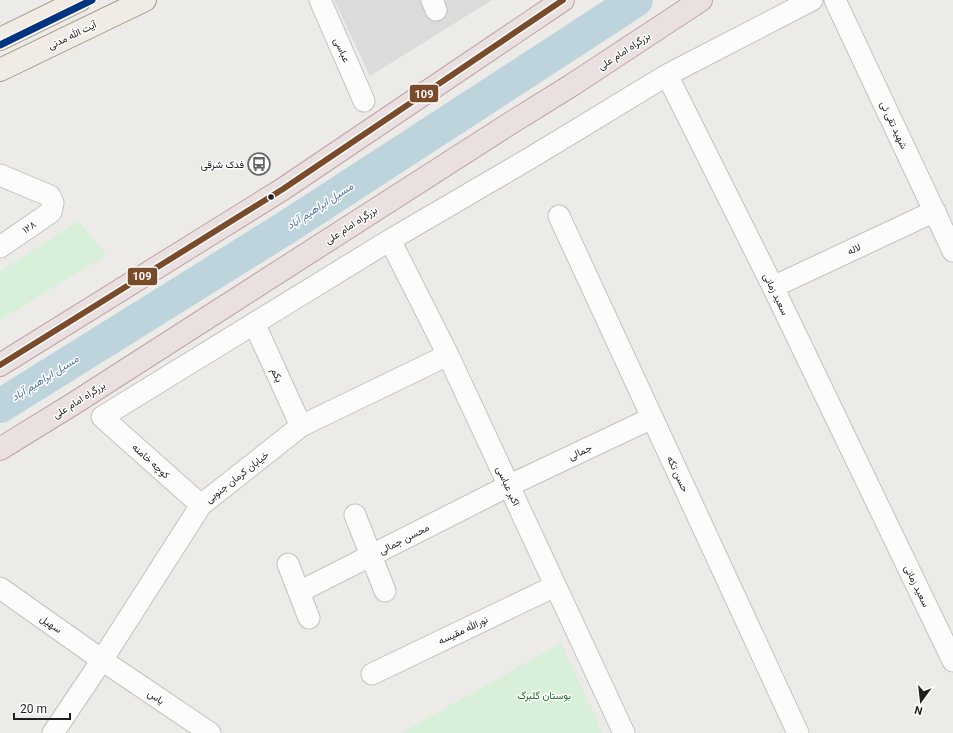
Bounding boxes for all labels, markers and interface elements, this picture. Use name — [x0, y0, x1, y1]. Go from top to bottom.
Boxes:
street label: آیت الله مدنی — [46, 18, 99, 52]
street label: بزرگراه امام علی — [596, 30, 653, 73]
street label: عباسی — [331, 36, 352, 64]
line badge: 109 — [409, 84, 439, 103]
text: 109 — [415, 88, 433, 101]
street label: شهید تقی ئی — [877, 100, 910, 151]
bus stop icon: فدک شرقی — [246, 151, 272, 177]
place label: فدک شرقی — [201, 159, 244, 171]
water label: مسیل ابراهیم آباد — [284, 180, 356, 233]
unlabelled marker — [266, 192, 276, 202]
street label: بزرگراه امام علی — [323, 204, 380, 247]
street label: ۱۲۸ — [20, 218, 38, 235]
street label: لاله — [845, 241, 863, 257]
line badge: 109 — [127, 267, 158, 286]
text: 109 — [133, 270, 151, 283]
street label: سعید زمانی — [760, 271, 791, 317]
water label: مسیل ابراهیم آباد — [9, 352, 82, 405]
street label: یکم — [268, 366, 285, 384]
street label: بزرگراه امام علی — [51, 379, 108, 421]
street label: کوچه خامنه — [129, 441, 172, 482]
street label: جمالی — [567, 442, 594, 463]
street label: خیابان کرمان جنوبی — [203, 449, 272, 506]
street label: حسن تکه — [664, 454, 691, 494]
street label: اکبر عباسی — [493, 465, 522, 508]
street label: محسن جمالی — [377, 522, 431, 557]
street label: سعید زمانی — [901, 563, 932, 609]
street label: سهیل — [38, 613, 64, 636]
street label: نورالله مقیسه — [436, 614, 490, 647]
north arrow — [901, 681, 941, 721]
street label: یاس — [145, 688, 166, 707]
park label: بوستان گلبرگ — [517, 690, 571, 702]
scale bar — [14, 695, 70, 721]
text: 20 m — [20, 702, 47, 716]
text: N — [913, 703, 924, 717]

